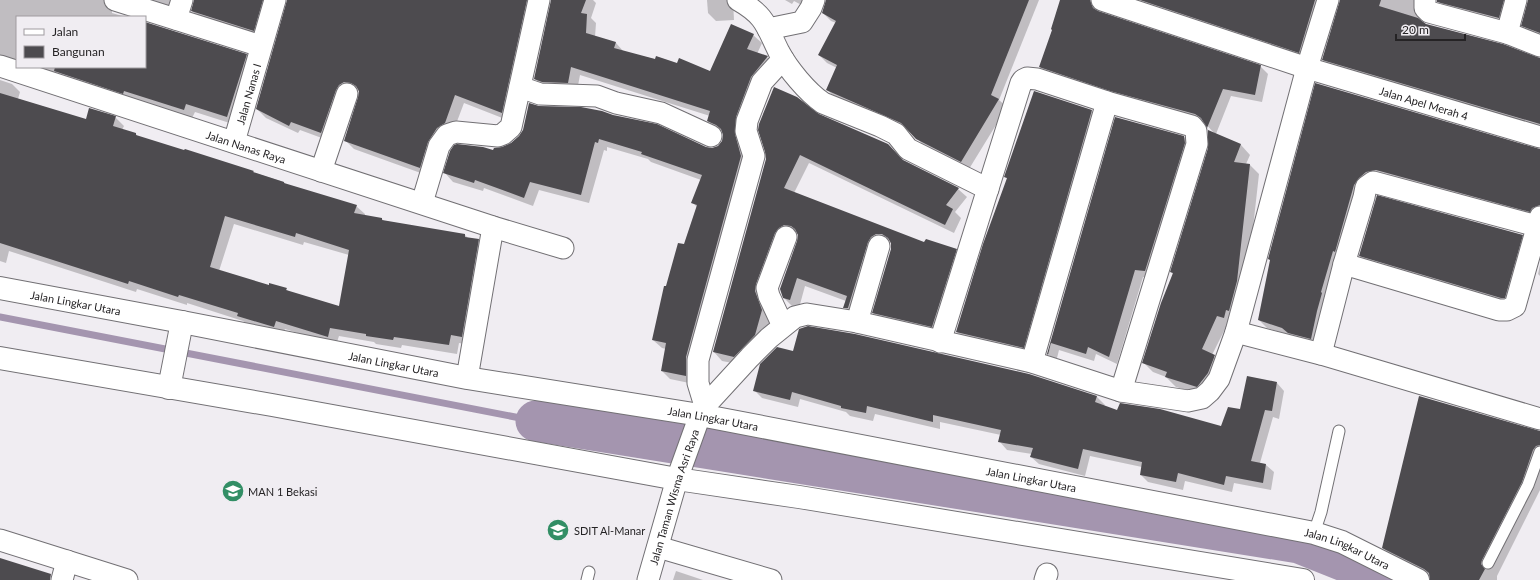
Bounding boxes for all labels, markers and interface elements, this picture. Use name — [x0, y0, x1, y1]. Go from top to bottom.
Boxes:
legend — [16, 16, 146, 68]
scale bar — [1396, 16, 1465, 42]
text: 20 m — [1402, 22, 1429, 37]
text: Jalan — [52, 24, 78, 39]
text: Bangunan — [52, 44, 105, 59]
street label: Jalan Nanas I — [233, 62, 263, 126]
street label: Jalan Apel Merah 4 — [1378, 83, 1471, 122]
street label: Jalan Nanas Raya — [205, 127, 288, 165]
street label: Jalan Lingkar Utara — [29, 287, 122, 317]
street label: Jalan Lingkar Utara — [348, 348, 440, 379]
street label: Jalan Lingkar Utara — [667, 404, 759, 433]
street label: Jalan Taman Wisma Asri Raya — [646, 427, 701, 566]
street label: Jalan Lingkar Utara — [985, 464, 1078, 494]
school or university icon: MAN 1 Bekasi — [220, 478, 246, 504]
place label: MAN 1 Bekasi — [248, 485, 318, 498]
school or university icon: SDIT Al-Manar — [545, 517, 571, 543]
place label: SDIT Al-Manar — [574, 524, 645, 537]
street label: Jalan Lingkar Utara — [1303, 525, 1392, 571]

